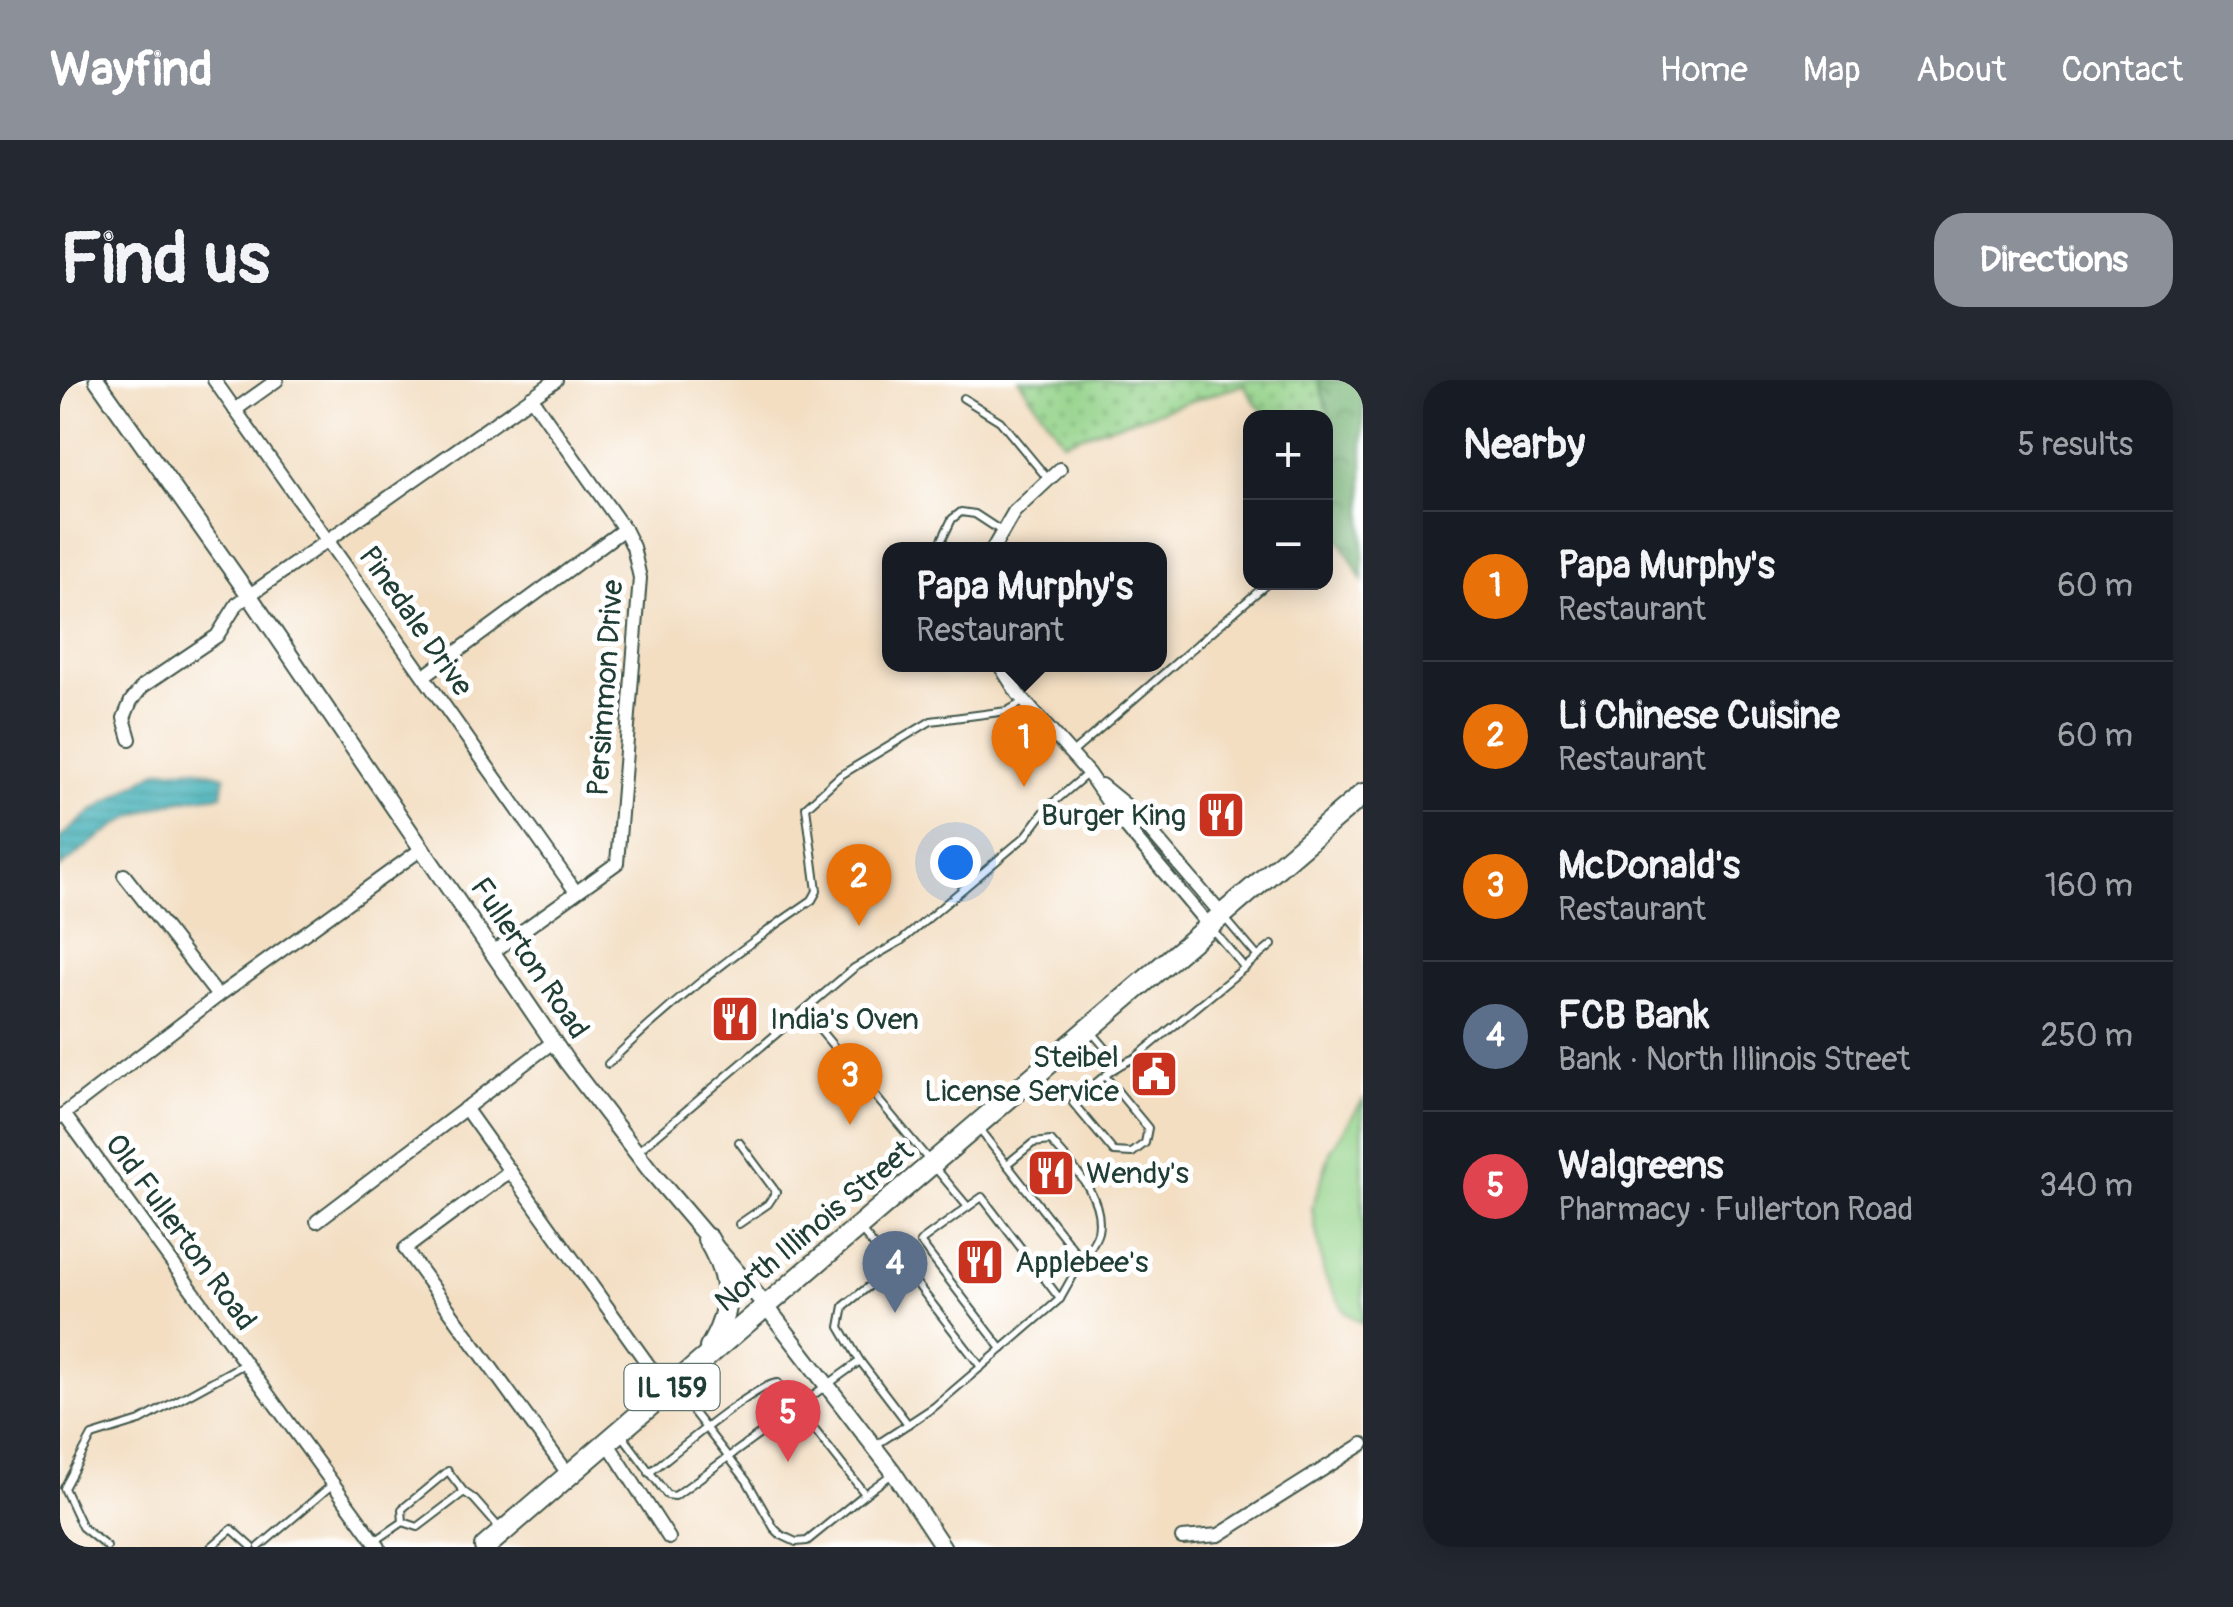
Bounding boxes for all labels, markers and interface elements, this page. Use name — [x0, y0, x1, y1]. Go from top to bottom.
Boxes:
text: Wayfind — [50, 40, 213, 100]
text: Home — [1660, 48, 1748, 92]
text: Map — [1803, 48, 1861, 92]
text: About — [1916, 48, 2006, 92]
text: Contact — [2061, 48, 2183, 92]
button: Directions — [1934, 213, 2173, 307]
text: Find us — [60, 216, 270, 304]
map controls — [1243, 410, 1333, 590]
button: + — [1243, 410, 1333, 500]
text: Nearby — [1463, 419, 1585, 471]
text: 5 results — [2018, 425, 2133, 465]
button: − — [1243, 500, 1333, 590]
street label: Pinedale Drive — [350, 539, 481, 704]
popup — [882, 542, 1167, 672]
text: Papa Murphy's — [1558, 542, 1775, 590]
text: Papa Murphy's — [916, 563, 1133, 611]
text: 1 — [1489, 566, 1502, 606]
text: 60 m — [2057, 566, 2133, 606]
street label: Persimmon Drive — [579, 578, 632, 797]
text: Restaurant — [1558, 590, 1706, 630]
text: Restaurant — [916, 611, 1064, 651]
text: Li Chinese Cuisine — [1558, 692, 1840, 740]
pin: 1 — [992, 704, 1056, 787]
text: 2 — [1487, 716, 1504, 756]
text: 60 m — [2057, 716, 2133, 756]
text: Restaurant — [1558, 740, 1706, 780]
restaurant icon: Burger King — [1195, 789, 1247, 841]
place label: Burger King — [1041, 797, 1186, 834]
your location — [930, 837, 981, 888]
text: McDonald's — [1558, 842, 1740, 890]
pin: 2 — [826, 844, 892, 926]
text: 3 — [1487, 866, 1504, 906]
text: 160 m — [2045, 866, 2133, 906]
street label: Fullerton Road — [462, 871, 597, 1046]
text: Restaurant — [1558, 890, 1706, 930]
text: FCB Bank — [1558, 992, 1709, 1040]
restaurant icon: India's Oven — [709, 993, 761, 1045]
place label: India's Oven — [770, 1001, 919, 1038]
text: 4 — [1486, 1016, 1505, 1056]
text: 250 m — [2041, 1016, 2133, 1056]
place label: Steibel License Service — [924, 1039, 1119, 1110]
text: Bank · North Illinois Street — [1558, 1040, 1910, 1080]
pin: 3 — [818, 1042, 882, 1125]
public building icon: Steibel License Service — [1128, 1048, 1180, 1100]
street label: Old Fullerton Road — [97, 1127, 264, 1338]
street label: North Illinois Street — [707, 1132, 922, 1320]
text: Walgreens — [1558, 1142, 1724, 1190]
restaurant icon: Wendy's — [1025, 1147, 1077, 1199]
place label: Wendy's — [1086, 1155, 1189, 1192]
text: 5 — [1487, 1166, 1504, 1206]
text: 340 m — [2039, 1166, 2133, 1206]
text: Pharmacy · Fullerton Road — [1558, 1190, 1913, 1230]
pin: 4 — [862, 1230, 928, 1313]
restaurant icon: Applebee's — [954, 1236, 1006, 1288]
place label: Applebee's — [1015, 1244, 1148, 1281]
road number: IL 159 — [624, 1364, 720, 1410]
pin: 5 — [756, 1380, 820, 1462]

